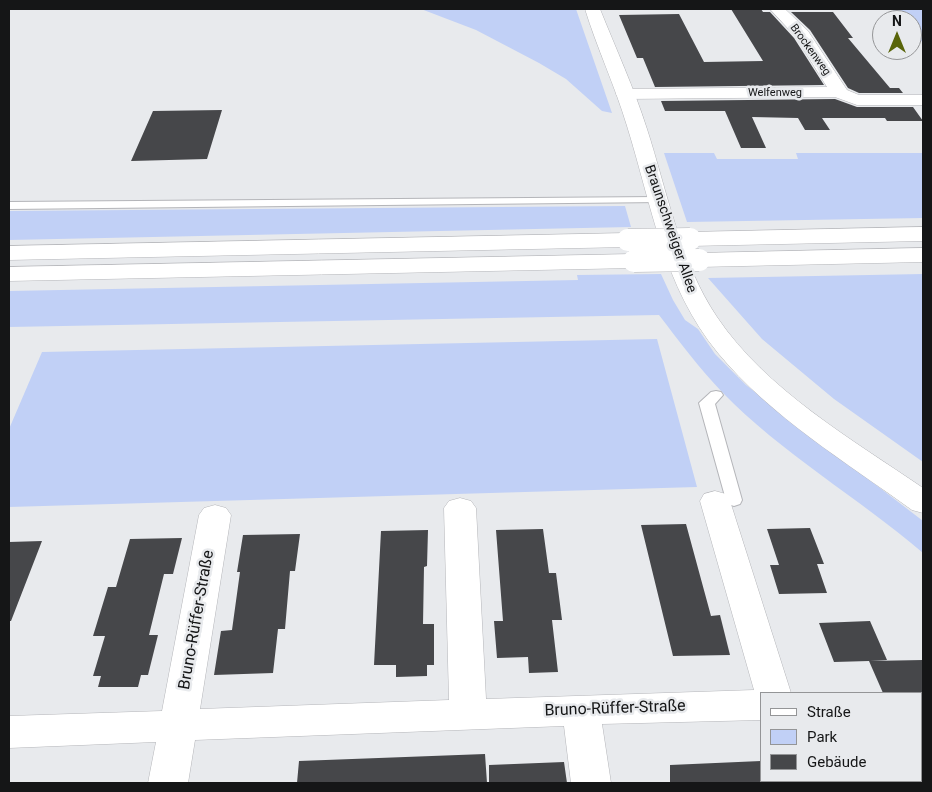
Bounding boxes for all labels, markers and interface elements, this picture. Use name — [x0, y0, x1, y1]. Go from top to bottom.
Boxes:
north arrow — [872, 10, 922, 60]
text: N — [892, 13, 902, 29]
street label: Brockenweg — [787, 22, 833, 78]
street label: Welfenweg — [748, 86, 802, 100]
street label: Braunschweiger Allee — [640, 163, 700, 295]
street label: Bruno-Rüffer-Straße — [175, 549, 219, 691]
legend — [760, 692, 922, 782]
street label: Bruno-Rüffer-Straße — [544, 697, 686, 721]
text: Straße — [807, 703, 851, 721]
text: Park — [807, 728, 837, 746]
text: Gebäude — [807, 753, 866, 771]

